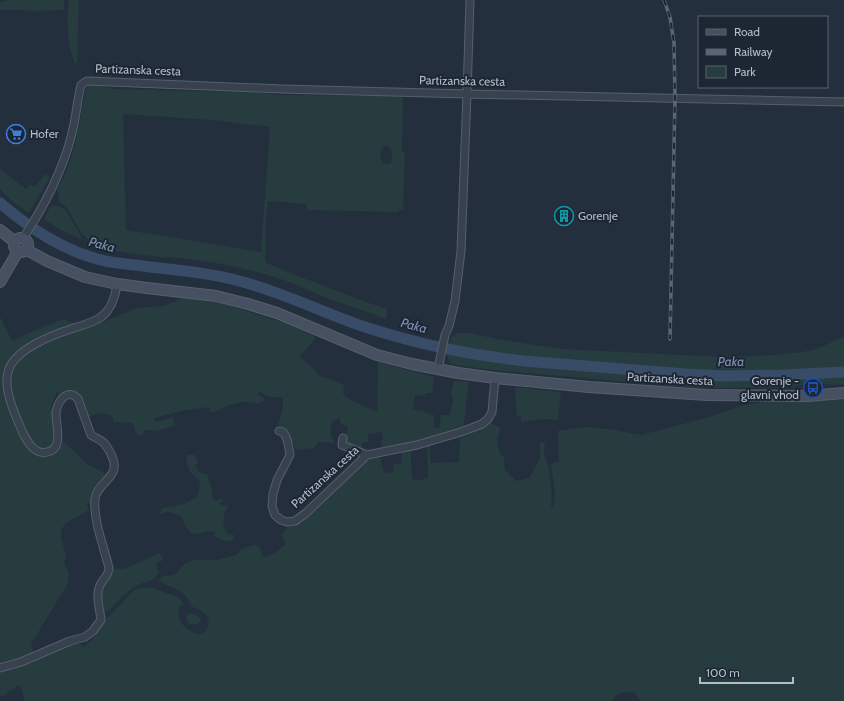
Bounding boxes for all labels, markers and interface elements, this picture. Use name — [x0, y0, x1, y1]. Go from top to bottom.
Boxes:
legend — [698, 16, 828, 88]
text: Road — [734, 24, 760, 39]
text: Railway — [734, 44, 772, 59]
street label: Partizanska cesta — [95, 61, 181, 79]
text: Park — [734, 64, 756, 79]
street label: Partizanska cesta — [419, 72, 505, 89]
supermarket icon: Hofer — [5, 123, 27, 145]
place label: Hofer — [30, 126, 59, 141]
building icon: Gorenje — [553, 205, 575, 227]
place label: Gorenje — [578, 208, 618, 223]
water label: Paka — [87, 233, 117, 255]
water label: Paka — [399, 314, 429, 336]
water label: Paka — [718, 353, 744, 369]
street label: Partizanska cesta — [627, 369, 714, 388]
place label: Gorenje - glavni vhod — [741, 373, 799, 402]
bus stop icon: Gorenje - glavni vhod — [802, 377, 824, 399]
street label: Partizanska cesta — [288, 442, 362, 511]
scale bar — [700, 659, 793, 685]
text: 100 m — [706, 665, 740, 680]

